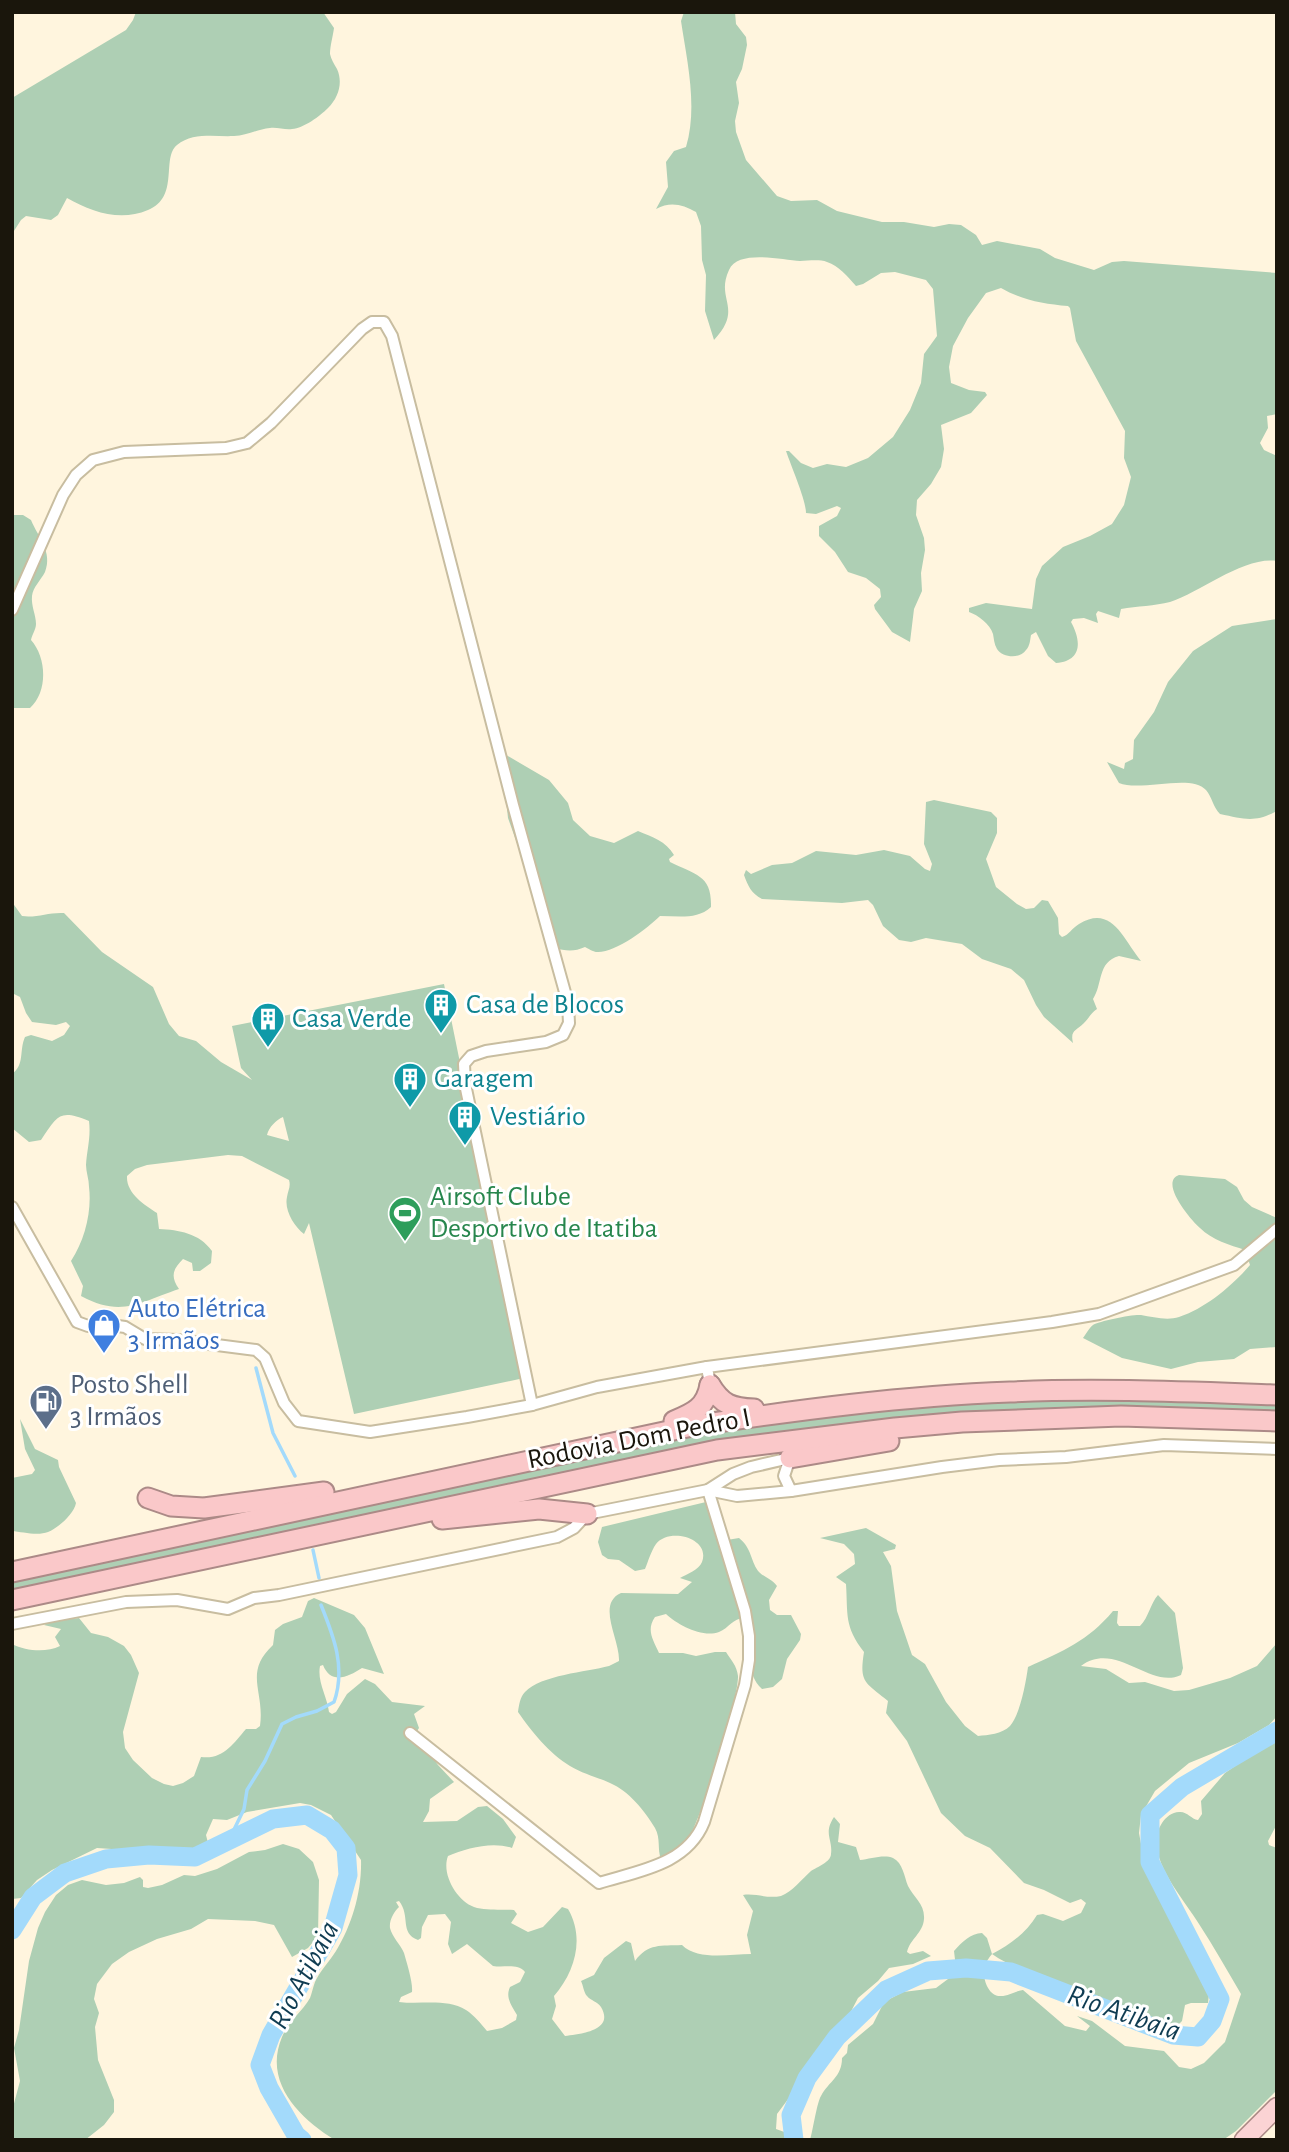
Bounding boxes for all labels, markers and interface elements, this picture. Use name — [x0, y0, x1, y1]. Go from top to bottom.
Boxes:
building icon: Casa de Blocos — [422, 986, 460, 1035]
place label: Casa de Blocos — [466, 991, 624, 1019]
building icon: Casa Verde — [249, 1000, 287, 1049]
place label: Casa Verde — [292, 1005, 411, 1033]
building icon: Garagem — [391, 1060, 429, 1109]
place label: Garagem — [434, 1065, 534, 1093]
building icon: Vestiário — [446, 1098, 484, 1147]
place label: Vestiário — [490, 1103, 586, 1131]
place label: Airsoft Clube Desportivo de Itatiba — [430, 1183, 658, 1243]
sports icon: Airsoft Clube Desportivo de Itatiba — [386, 1194, 424, 1243]
place label: Auto Elétrica 3 Irmãos — [128, 1295, 266, 1355]
shop icon: Auto Elétrica 3 Irmãos — [85, 1306, 123, 1355]
place label: Posto Shell 3 Irmãos — [70, 1371, 189, 1431]
fuel station icon: Posto Shell 3 Irmãos — [27, 1382, 65, 1431]
street label: Rodovia Dom Pedro I — [525, 1404, 753, 1474]
water label: Rio Atibaia — [263, 1916, 345, 2034]
water label: Rio Atibaia — [1064, 1980, 1184, 2046]

